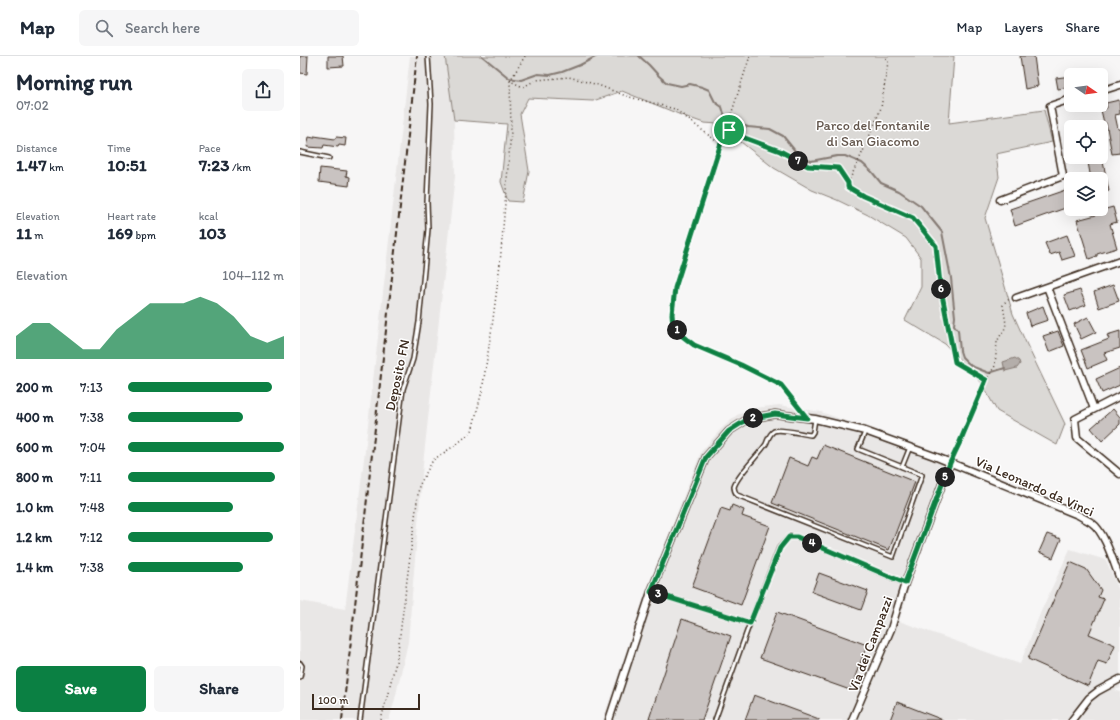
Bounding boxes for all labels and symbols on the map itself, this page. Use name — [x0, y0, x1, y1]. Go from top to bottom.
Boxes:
north arrow — [1064, 68, 1108, 112]
pin — [712, 113, 746, 147]
park label: Parco del Fontanile di San Giacomo — [816, 117, 930, 150]
pin: 7 — [788, 151, 808, 171]
pin: 6 — [931, 279, 951, 299]
pin: 1 — [667, 320, 687, 340]
street label: Deposito FN — [382, 338, 413, 412]
pin: 2 — [743, 408, 763, 428]
street label: Via Leonardo da Vinci — [973, 453, 1097, 520]
pin: 5 — [935, 467, 955, 487]
pin: 4 — [802, 533, 822, 553]
pin: 3 — [648, 584, 668, 604]
street label: Via dei Campazzi — [844, 594, 897, 695]
scale bar — [312, 692, 420, 711]

